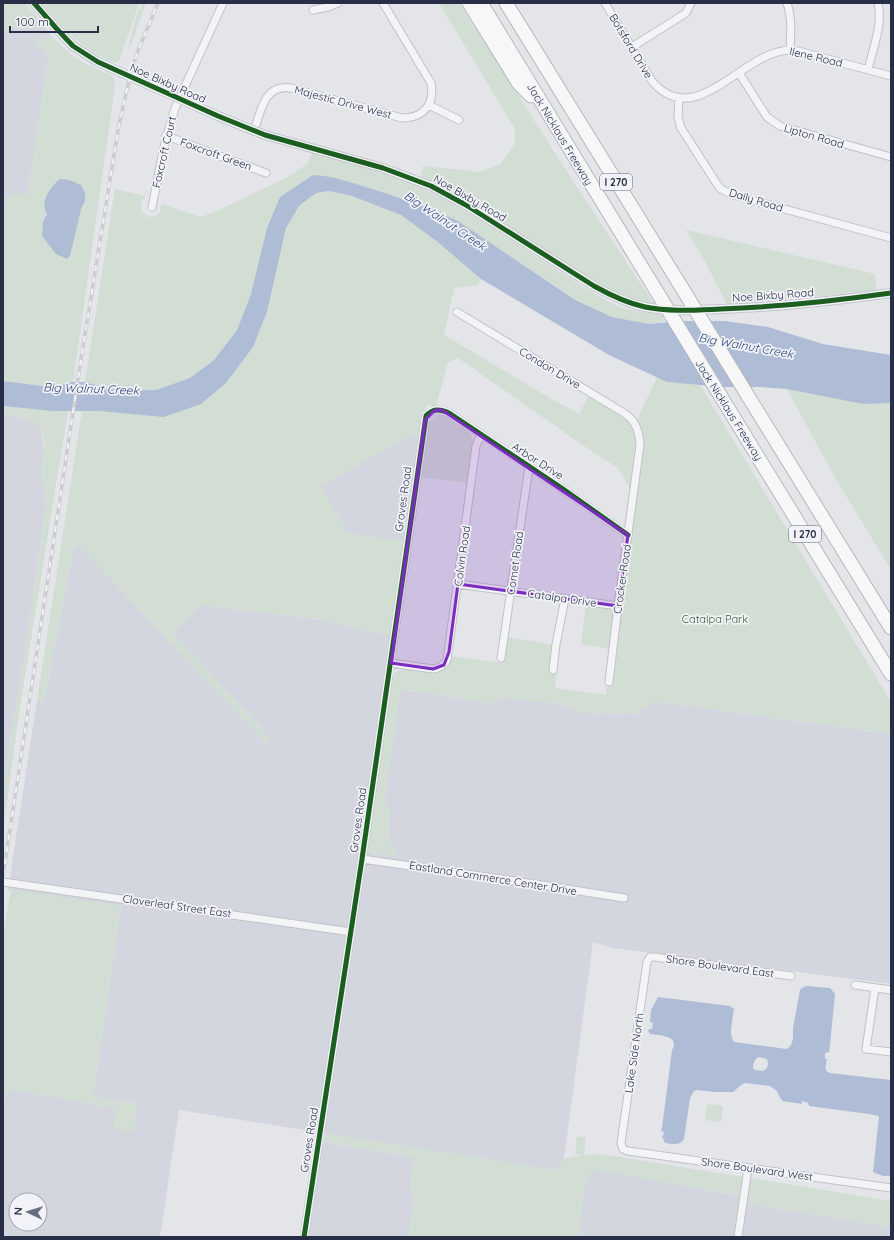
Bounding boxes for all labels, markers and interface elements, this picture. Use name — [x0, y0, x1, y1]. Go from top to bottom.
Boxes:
scale bar — [10, 8, 98, 34]
street label: Botsford Drive — [606, 11, 656, 81]
text: 100 m — [16, 14, 49, 29]
street label: Ilene Road — [788, 44, 844, 70]
street label: Noe Bixby Road — [128, 60, 208, 106]
street label: Jack Nicklaus Freeway — [524, 80, 596, 188]
street label: Majestic Drive West — [293, 82, 393, 122]
street label: Foxcroft Court — [149, 115, 179, 189]
street label: Lipton Road — [782, 121, 846, 151]
street label: Foxcroft Green — [178, 135, 254, 173]
street label: Noe Bixby Road — [431, 171, 509, 225]
road number: I 270 — [600, 174, 632, 190]
street label: Daily Road — [727, 185, 785, 215]
water label: Big Walnut Creek — [401, 188, 491, 255]
street label: Noe Bixby Road — [732, 285, 814, 305]
water label: Big Walnut Creek — [698, 330, 796, 361]
street label: Condon Drive — [517, 344, 583, 392]
street label: Jack Nicklaus Freeway — [692, 357, 766, 463]
water label: Big Walnut Creek — [43, 379, 141, 398]
street label: Arbor Drive — [510, 439, 566, 483]
street label: Groves Road — [391, 466, 415, 532]
street label: Colvin Road — [451, 525, 473, 587]
road number: I 270 — [789, 526, 821, 542]
street label: Comet Road — [504, 530, 526, 596]
street label: Crocker Road — [610, 543, 634, 615]
street label: Catalpa Drive — [527, 586, 597, 610]
park label: Catalpa Park — [682, 612, 748, 626]
street label: Groves Road — [346, 787, 370, 853]
street label: Eastland Commerce Center Drive — [408, 858, 578, 898]
street label: Cloverleaf Street East — [122, 891, 232, 921]
street label: Shore Boulevard East — [665, 951, 775, 981]
street label: Lake Side North — [621, 1012, 647, 1094]
street label: Groves Road — [297, 1106, 321, 1174]
street label: Shore Boulevard West — [700, 1154, 814, 1184]
north arrow — [8, 1192, 48, 1232]
text: N — [11, 1207, 25, 1216]

